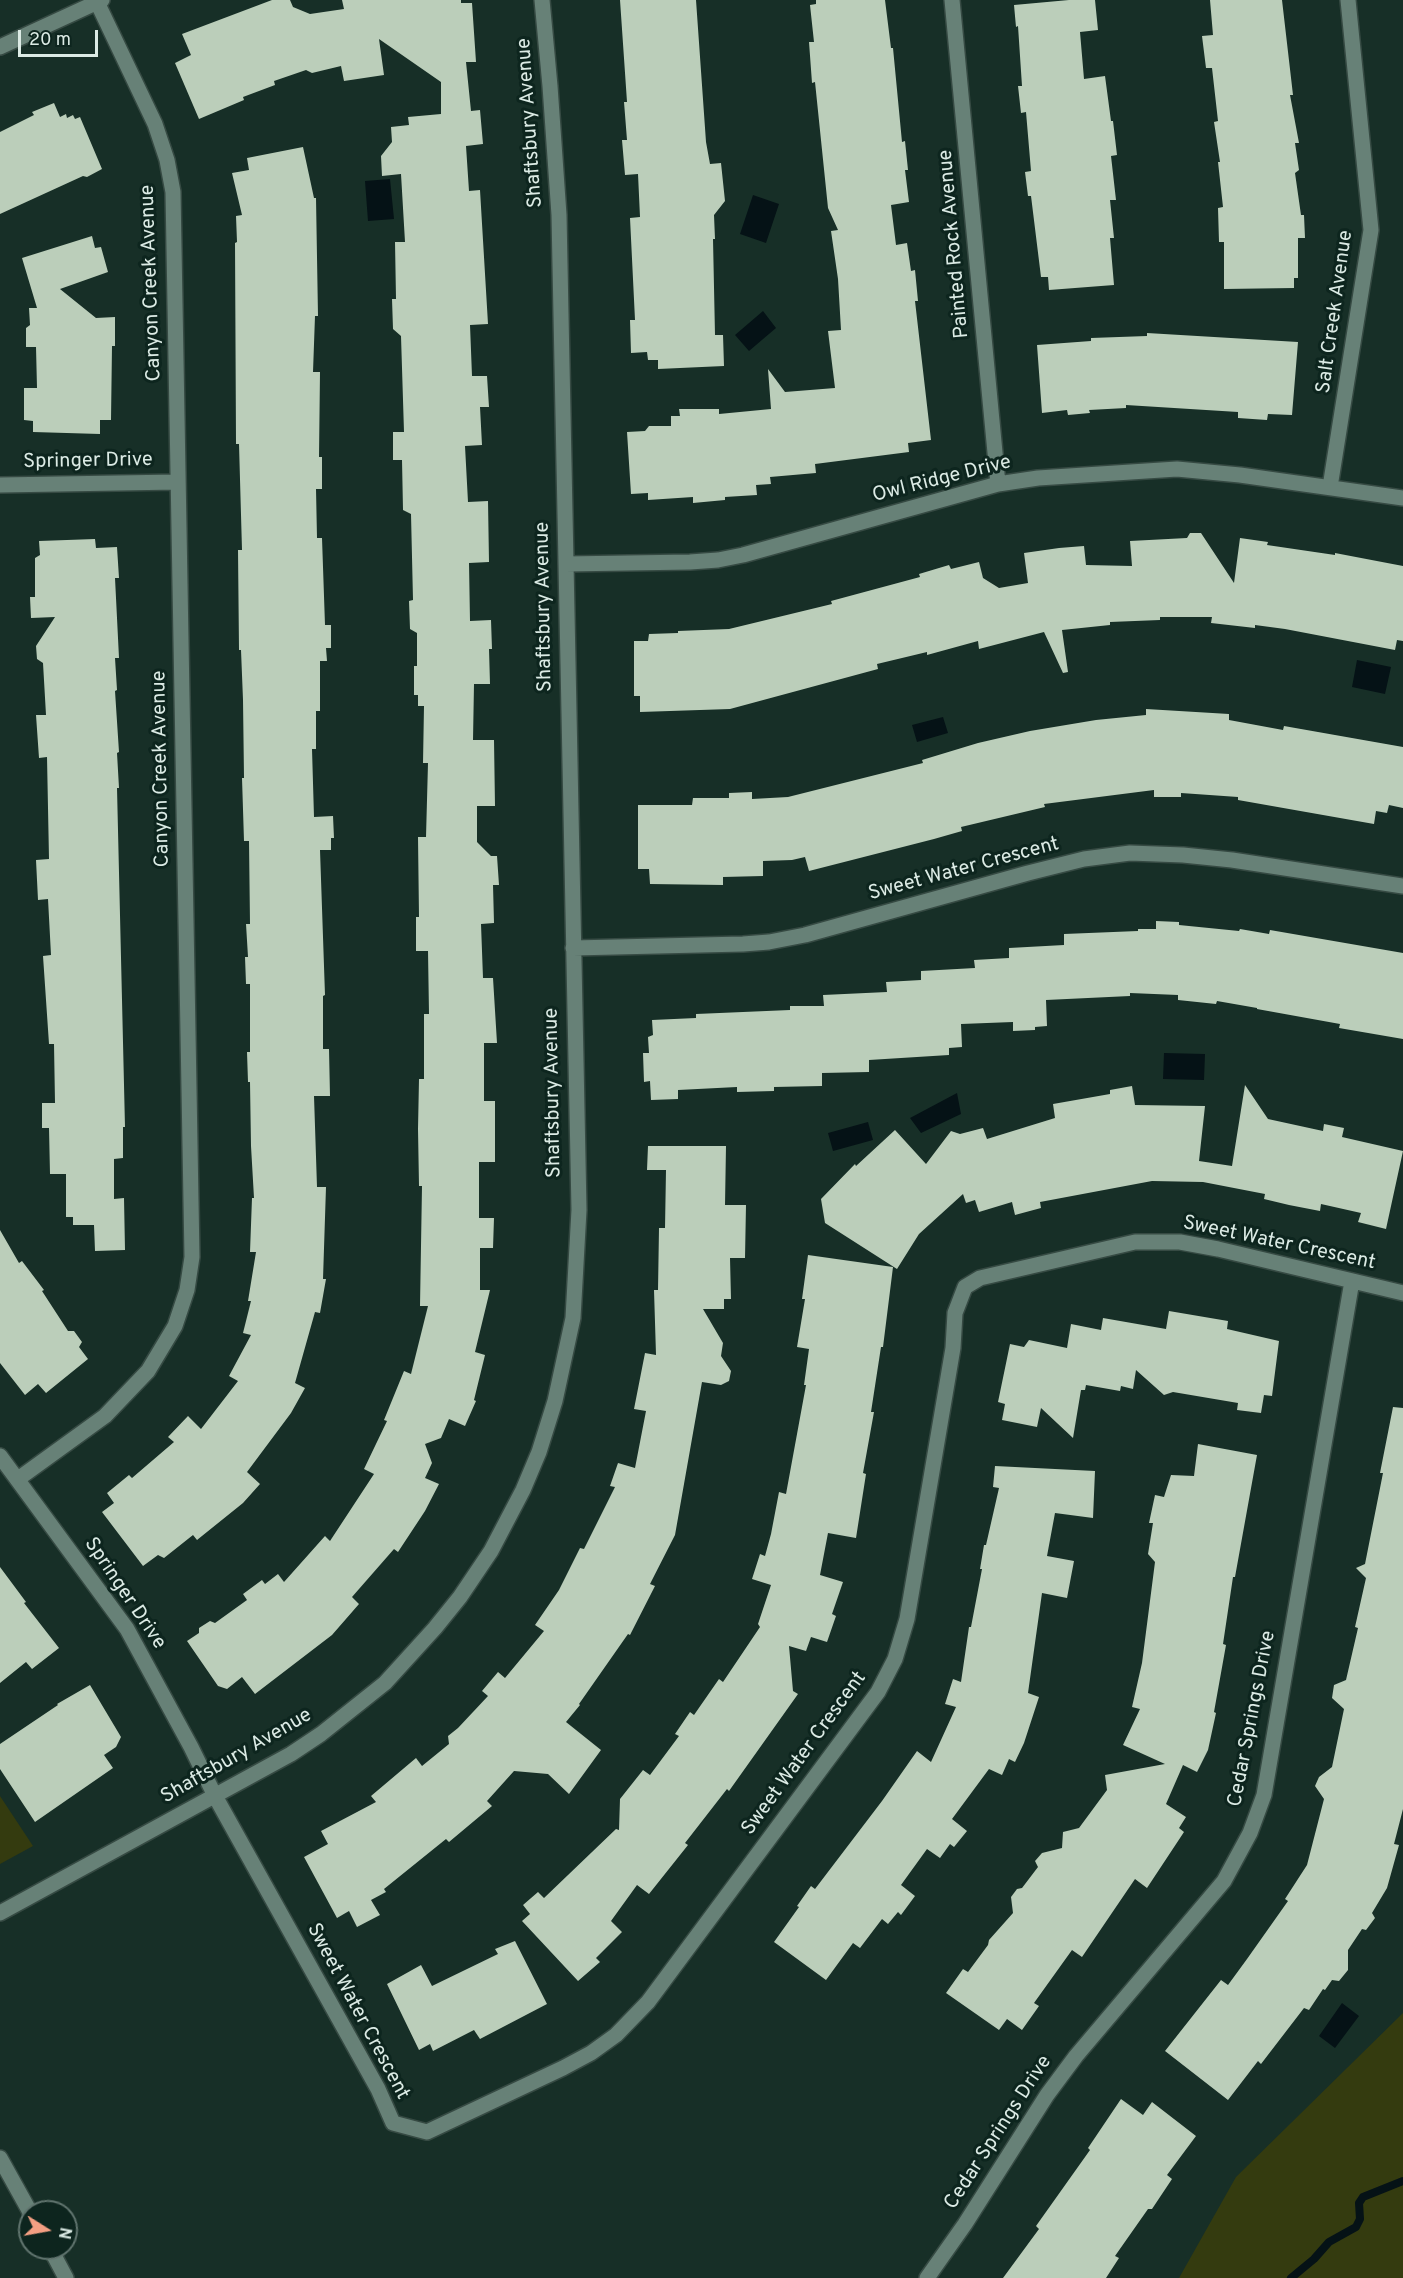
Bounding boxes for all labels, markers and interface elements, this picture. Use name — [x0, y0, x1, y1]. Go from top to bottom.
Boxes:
scale bar — [21, 18, 100, 56]
text: 20 m — [29, 29, 71, 52]
street label: Shaftsbury Avenue — [513, 37, 549, 209]
street label: Painted Rock Avenue — [935, 148, 975, 340]
street label: Canyon Creek Avenue — [137, 184, 167, 382]
street label: Salt Creek Avenue — [1313, 229, 1359, 395]
street label: Springer Drive — [23, 449, 153, 475]
street label: Owl Ridge Drive — [870, 451, 1014, 509]
street label: Shaftsbury Avenue — [532, 522, 558, 692]
street label: Canyon Creek Avenue — [148, 670, 176, 868]
street label: Sweet Water Crescent — [866, 833, 1062, 907]
street label: Shaftsbury Avenue — [541, 1008, 567, 1178]
street label: Sweet Water Crescent — [1181, 1212, 1377, 1276]
street label: Springer Drive — [78, 1534, 170, 1654]
street label: Cedar Springs Drive — [1224, 1629, 1282, 1809]
street label: Sweet Water Crescent — [738, 1668, 872, 1840]
street label: Shaftsbury Avenue — [157, 1704, 317, 1810]
street label: Sweet Water Crescent — [300, 1920, 414, 2104]
street label: Cedar Springs Drive — [940, 2051, 1058, 2215]
north arrow — [18, 2200, 78, 2260]
text: N — [53, 2226, 75, 2241]

